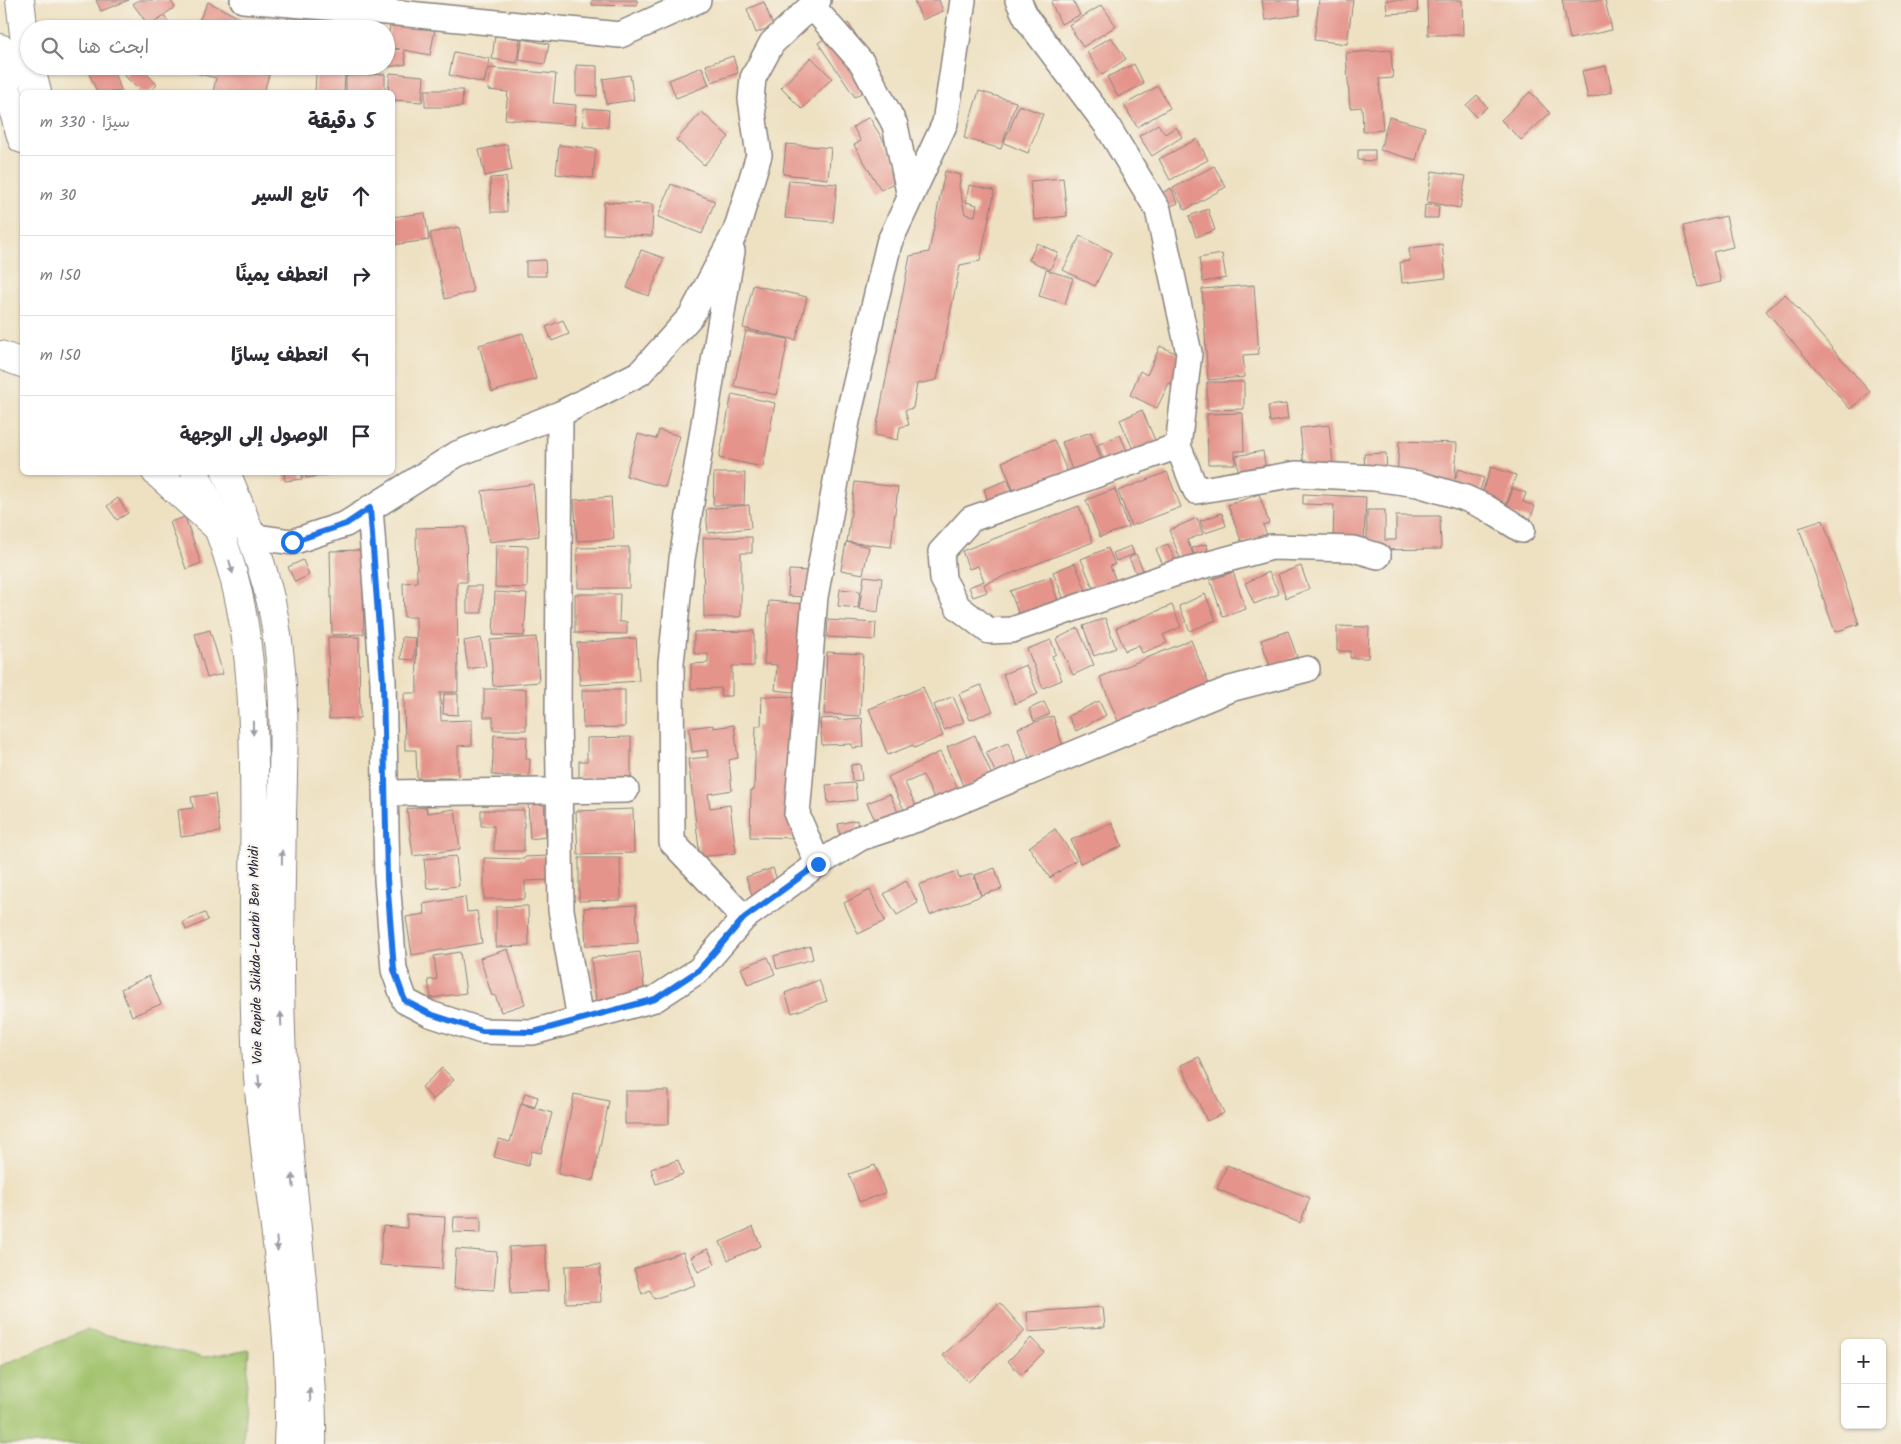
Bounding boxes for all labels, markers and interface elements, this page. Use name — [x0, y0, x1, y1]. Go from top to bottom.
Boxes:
search box — [20, 20, 395, 75]
text: ابحث هنا — [78, 33, 149, 63]
icon: search — [38, 34, 66, 62]
text: 5 دقيقة — [308, 106, 375, 139]
text: سيرًا · 330 m — [40, 110, 130, 135]
text: تابع السير — [253, 181, 328, 211]
icon: ahead — [347, 182, 375, 210]
text: 30 m — [40, 183, 76, 208]
text: انعطف يمينًا — [236, 261, 328, 291]
icon: right — [347, 262, 375, 290]
text: 150 m — [40, 263, 81, 288]
text: انعطف يسارًا — [231, 341, 328, 371]
icon: left — [347, 342, 375, 370]
text: 150 m — [40, 343, 81, 368]
text: الوصول إلى الوجهة — [180, 421, 328, 451]
icon: arrive — [347, 422, 375, 450]
route start — [281, 531, 304, 554]
one-way arrow — [227, 560, 235, 575]
one-way arrow — [249, 720, 257, 736]
street label: Voie Rapide Skikda-Laarbi Ben Mhidi — [243, 845, 269, 1065]
one-way arrow — [278, 848, 286, 864]
route end — [807, 853, 830, 876]
one-way arrow — [277, 1011, 285, 1027]
one-way arrow — [255, 1075, 263, 1091]
one-way arrow — [289, 1173, 297, 1189]
one-way arrow — [273, 1236, 281, 1252]
map controls — [1841, 1339, 1886, 1429]
button: + — [1841, 1339, 1886, 1384]
button: − — [1841, 1384, 1886, 1429]
one-way arrow — [306, 1387, 314, 1403]

